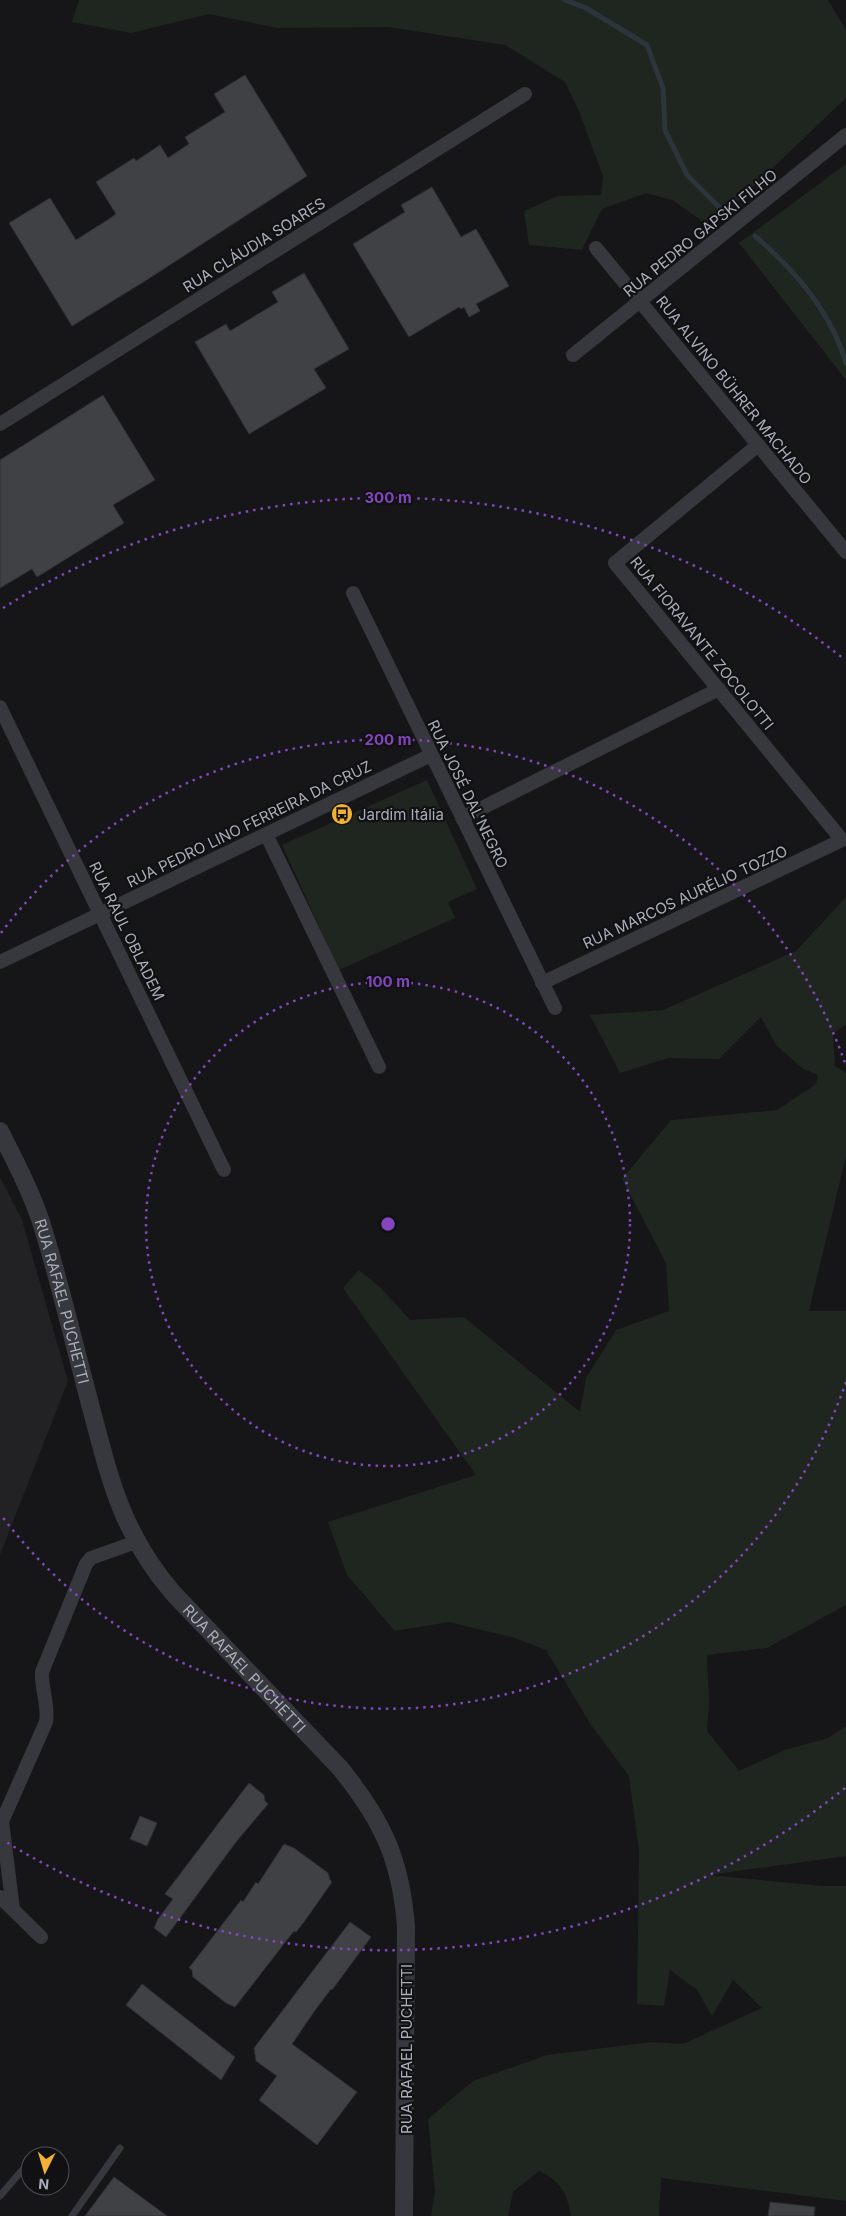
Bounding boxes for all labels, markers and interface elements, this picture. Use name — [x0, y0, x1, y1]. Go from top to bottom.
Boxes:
street label: RUA PEDRO GAPSKI FILHO — [619, 165, 781, 301]
street label: RUA CLÁUDIA SOARES — [179, 193, 329, 297]
street label: RUA ALVINO BÜHRER MACHADO — [652, 292, 816, 488]
text: 300 m — [364, 488, 412, 507]
street label: RUA FIORAVANTE ZOCOLOTTI — [626, 552, 778, 734]
street label: RUA JOSÉ DAL'NEGRO — [424, 717, 512, 871]
text: 200 m — [365, 730, 411, 749]
street label: RUA PEDRO LINO FERREIRA DA CRUZ — [124, 756, 374, 892]
bus stop icon: Jardim Itália — [330, 802, 354, 826]
place label: Jardim Itália — [358, 805, 444, 824]
street label: RUA MARCOS AURÉLIO TOZZO — [580, 841, 790, 953]
street label: RUA RAUL OBLADEM — [85, 858, 169, 1004]
text: 100 m — [366, 972, 410, 991]
centre of rings — [379, 1215, 397, 1233]
street label: RUA RAFAEL PUCHETTI — [31, 1216, 94, 1386]
street label: RUA RAFAEL PUCHETTI — [179, 1600, 310, 1736]
street label: RUA RAFAEL PUCHETTI — [397, 1964, 416, 2134]
north arrow — [20, 2146, 70, 2196]
text: N — [38, 2176, 50, 2193]

